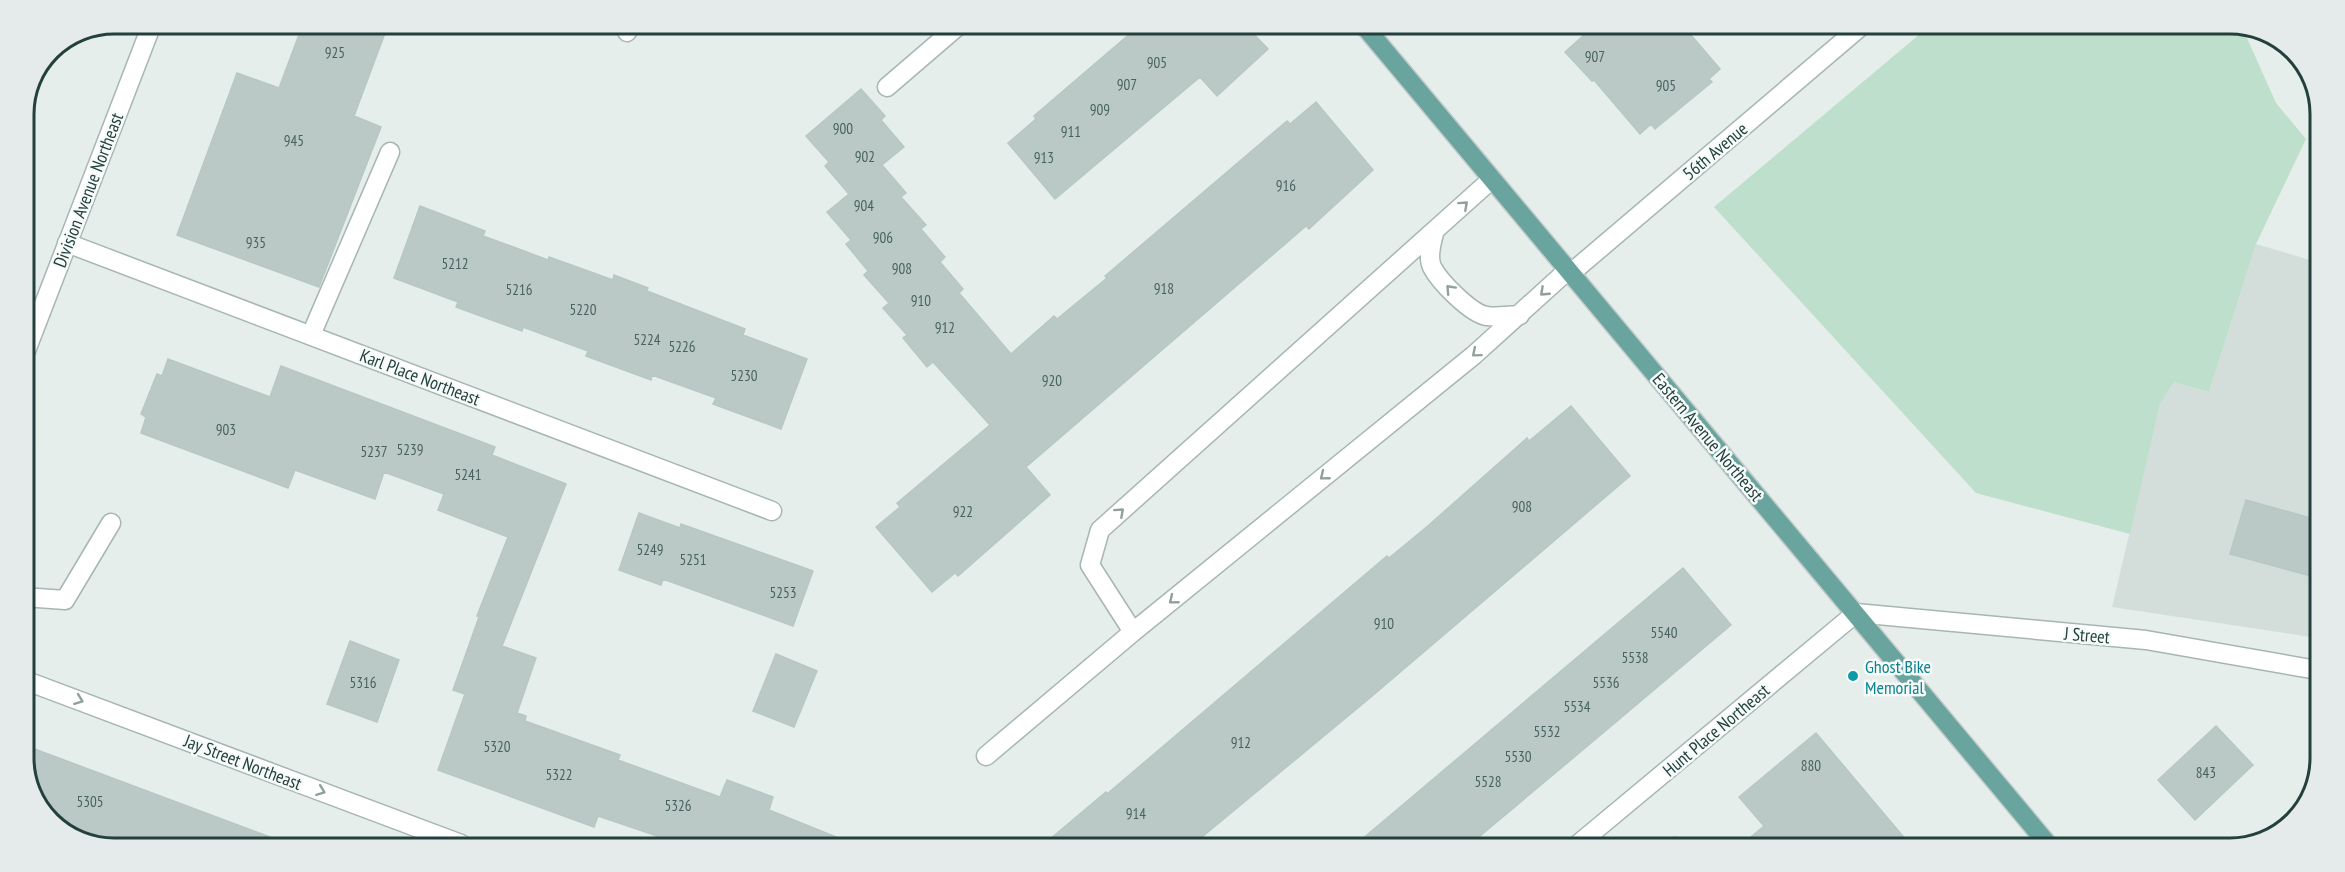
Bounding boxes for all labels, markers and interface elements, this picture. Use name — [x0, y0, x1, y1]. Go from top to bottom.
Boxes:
house number: 925 — [325, 43, 345, 62]
house number: 907 — [1585, 47, 1605, 66]
house number: 905 — [1147, 53, 1167, 72]
house number: 907 — [1117, 75, 1137, 94]
house number: 905 — [1656, 76, 1676, 95]
house number: 909 — [1090, 100, 1110, 119]
street label: Division Avenue Northeast — [48, 109, 128, 271]
street label: 56th Avenue — [1678, 117, 1752, 185]
house number: 900 — [833, 119, 853, 138]
house number: 911 — [1061, 122, 1081, 141]
house number: 945 — [284, 131, 304, 150]
house number: 902 — [855, 147, 875, 166]
house number: 913 — [1034, 148, 1054, 167]
house number: 916 — [1276, 176, 1296, 195]
house number: 904 — [854, 196, 874, 215]
one-way arrow — [1457, 201, 1468, 212]
house number: 906 — [873, 228, 893, 247]
house number: 935 — [246, 233, 266, 252]
house number: 5212 — [441, 254, 469, 273]
house number: 908 — [892, 259, 912, 278]
house number: 918 — [1154, 279, 1174, 298]
house number: 5216 — [505, 280, 533, 299]
one-way arrow — [1446, 285, 1457, 295]
one-way arrow — [1540, 285, 1550, 296]
house number: 910 — [911, 291, 931, 310]
house number: 5220 — [569, 300, 597, 319]
house number: 912 — [935, 318, 955, 337]
house number: 5224 — [633, 330, 661, 349]
house number: 5226 — [668, 337, 696, 356]
street label: Karl Place Northeast — [357, 344, 483, 410]
one-way arrow — [1472, 346, 1483, 357]
house number: 5230 — [730, 366, 758, 385]
street label: Eastern Avenue Northeast — [1648, 368, 1768, 506]
house number: 920 — [1042, 371, 1062, 390]
house number: 903 — [216, 420, 236, 439]
house number: 5239 — [396, 440, 424, 459]
house number: 5237 — [360, 442, 388, 461]
house number: 5241 — [454, 465, 482, 484]
one-way arrow — [1320, 469, 1331, 480]
house number: 908 — [1512, 497, 1532, 516]
house number: 922 — [953, 502, 973, 521]
one-way arrow — [1113, 508, 1123, 519]
house number: 5249 — [636, 540, 664, 559]
house number: 5251 — [679, 550, 707, 569]
house number: 5253 — [769, 583, 797, 602]
one-way arrow — [1169, 592, 1180, 603]
house number: 910 — [1374, 614, 1394, 633]
street label: J Street — [2062, 621, 2111, 648]
house number: 5540 — [1650, 623, 1678, 642]
house number: 5538 — [1621, 648, 1649, 667]
place label: Ghost Bike Memorial — [1865, 655, 1931, 699]
marker: Ghost Bike Memorial — [1846, 669, 1860, 683]
house number: 5316 — [349, 673, 377, 692]
house number: 5536 — [1592, 673, 1620, 692]
street label: Hunt Place Northeast — [1658, 679, 1774, 781]
one-way arrow — [73, 693, 84, 706]
house number: 5534 — [1563, 697, 1591, 716]
house number: 5532 — [1533, 722, 1561, 741]
street label: Jay Street Northeast — [180, 729, 305, 795]
house number: 912 — [1231, 733, 1251, 752]
house number: 5320 — [483, 737, 511, 756]
house number: 5530 — [1504, 747, 1532, 766]
house number: 880 — [1801, 756, 1821, 775]
house number: 843 — [2196, 763, 2216, 782]
house number: 5322 — [545, 765, 573, 784]
house number: 5528 — [1474, 772, 1502, 791]
one-way arrow — [314, 784, 325, 796]
house number: 5305 — [76, 792, 104, 811]
house number: 5326 — [664, 796, 692, 815]
house number: 914 — [1126, 804, 1146, 823]

